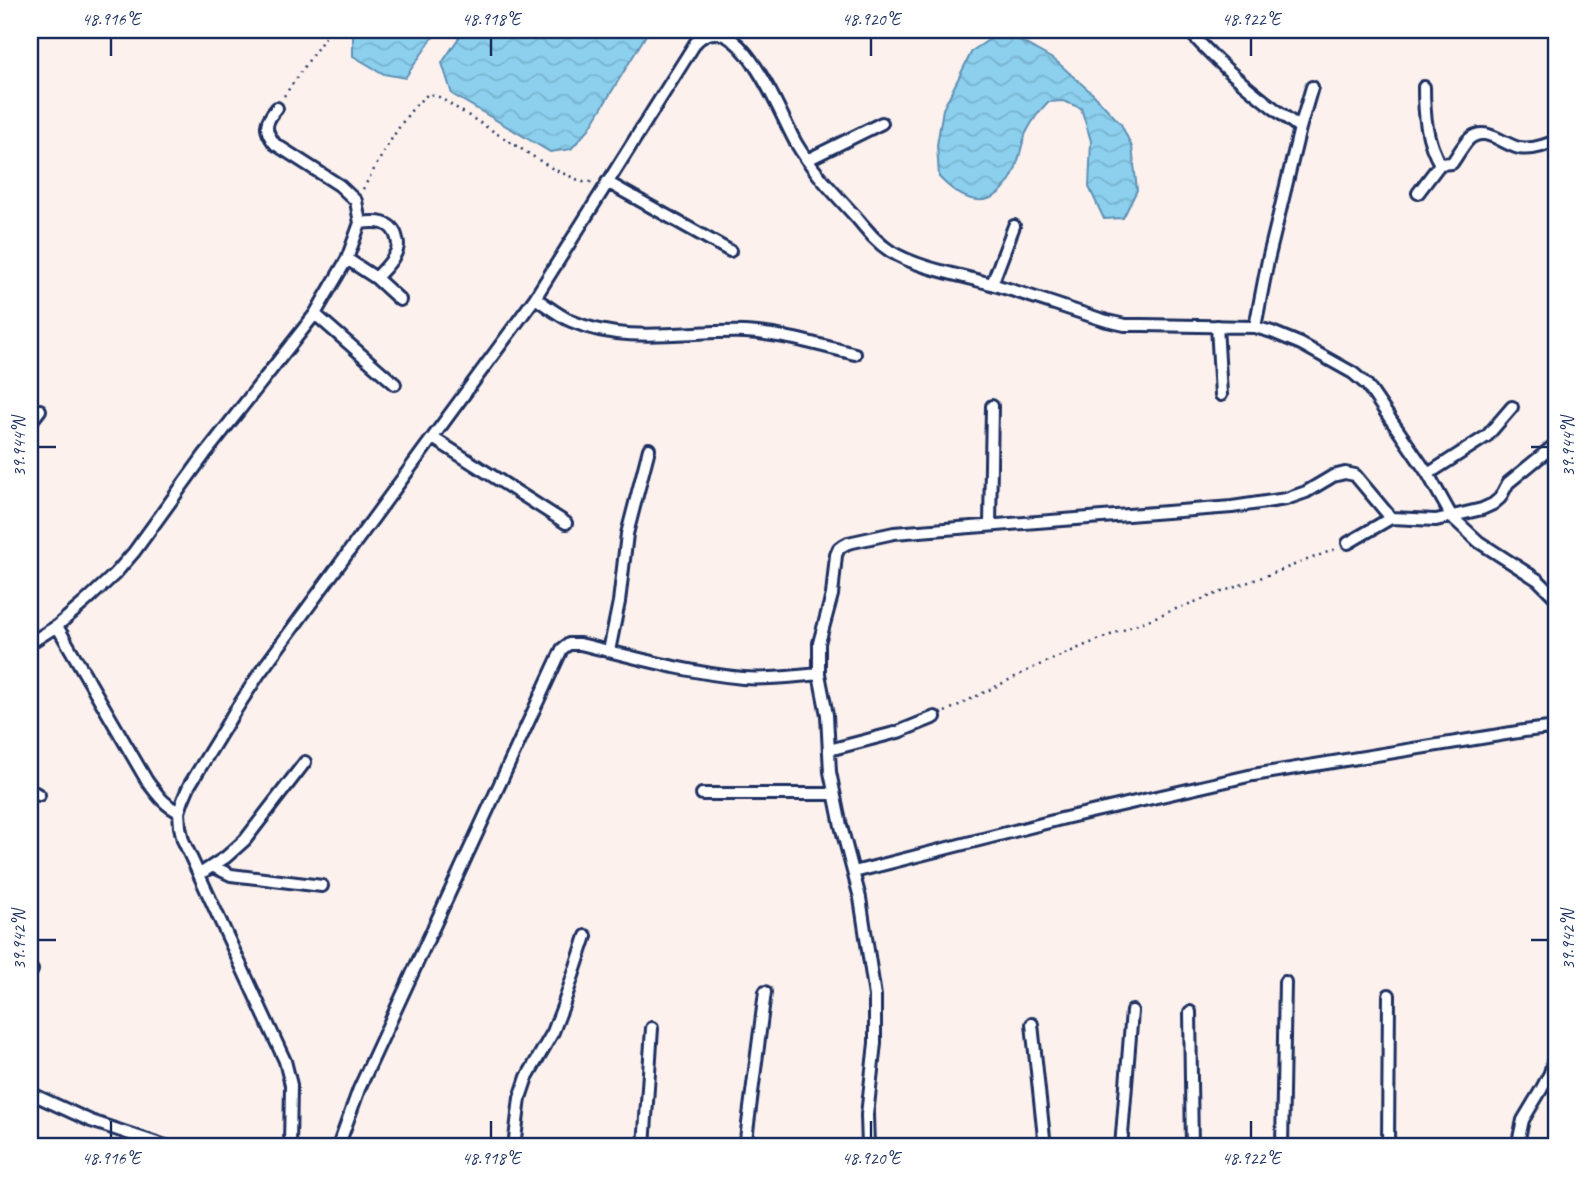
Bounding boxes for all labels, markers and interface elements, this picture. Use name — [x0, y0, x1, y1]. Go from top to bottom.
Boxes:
text: 48.916°E — [82, 8, 143, 30]
text: 48.918°E — [462, 8, 523, 30]
text: 48.920°E — [842, 8, 903, 30]
text: 48.922°E — [1222, 8, 1283, 30]
text: 39.944°N — [8, 414, 30, 477]
text: 39.944°N — [1557, 414, 1579, 477]
text: 39.942°N — [8, 907, 30, 970]
text: 39.942°N — [1557, 907, 1579, 970]
text: 48.916°E — [82, 1147, 143, 1169]
text: 48.918°E — [462, 1147, 523, 1169]
text: 48.920°E — [842, 1147, 903, 1169]
text: 48.922°E — [1222, 1147, 1283, 1169]

